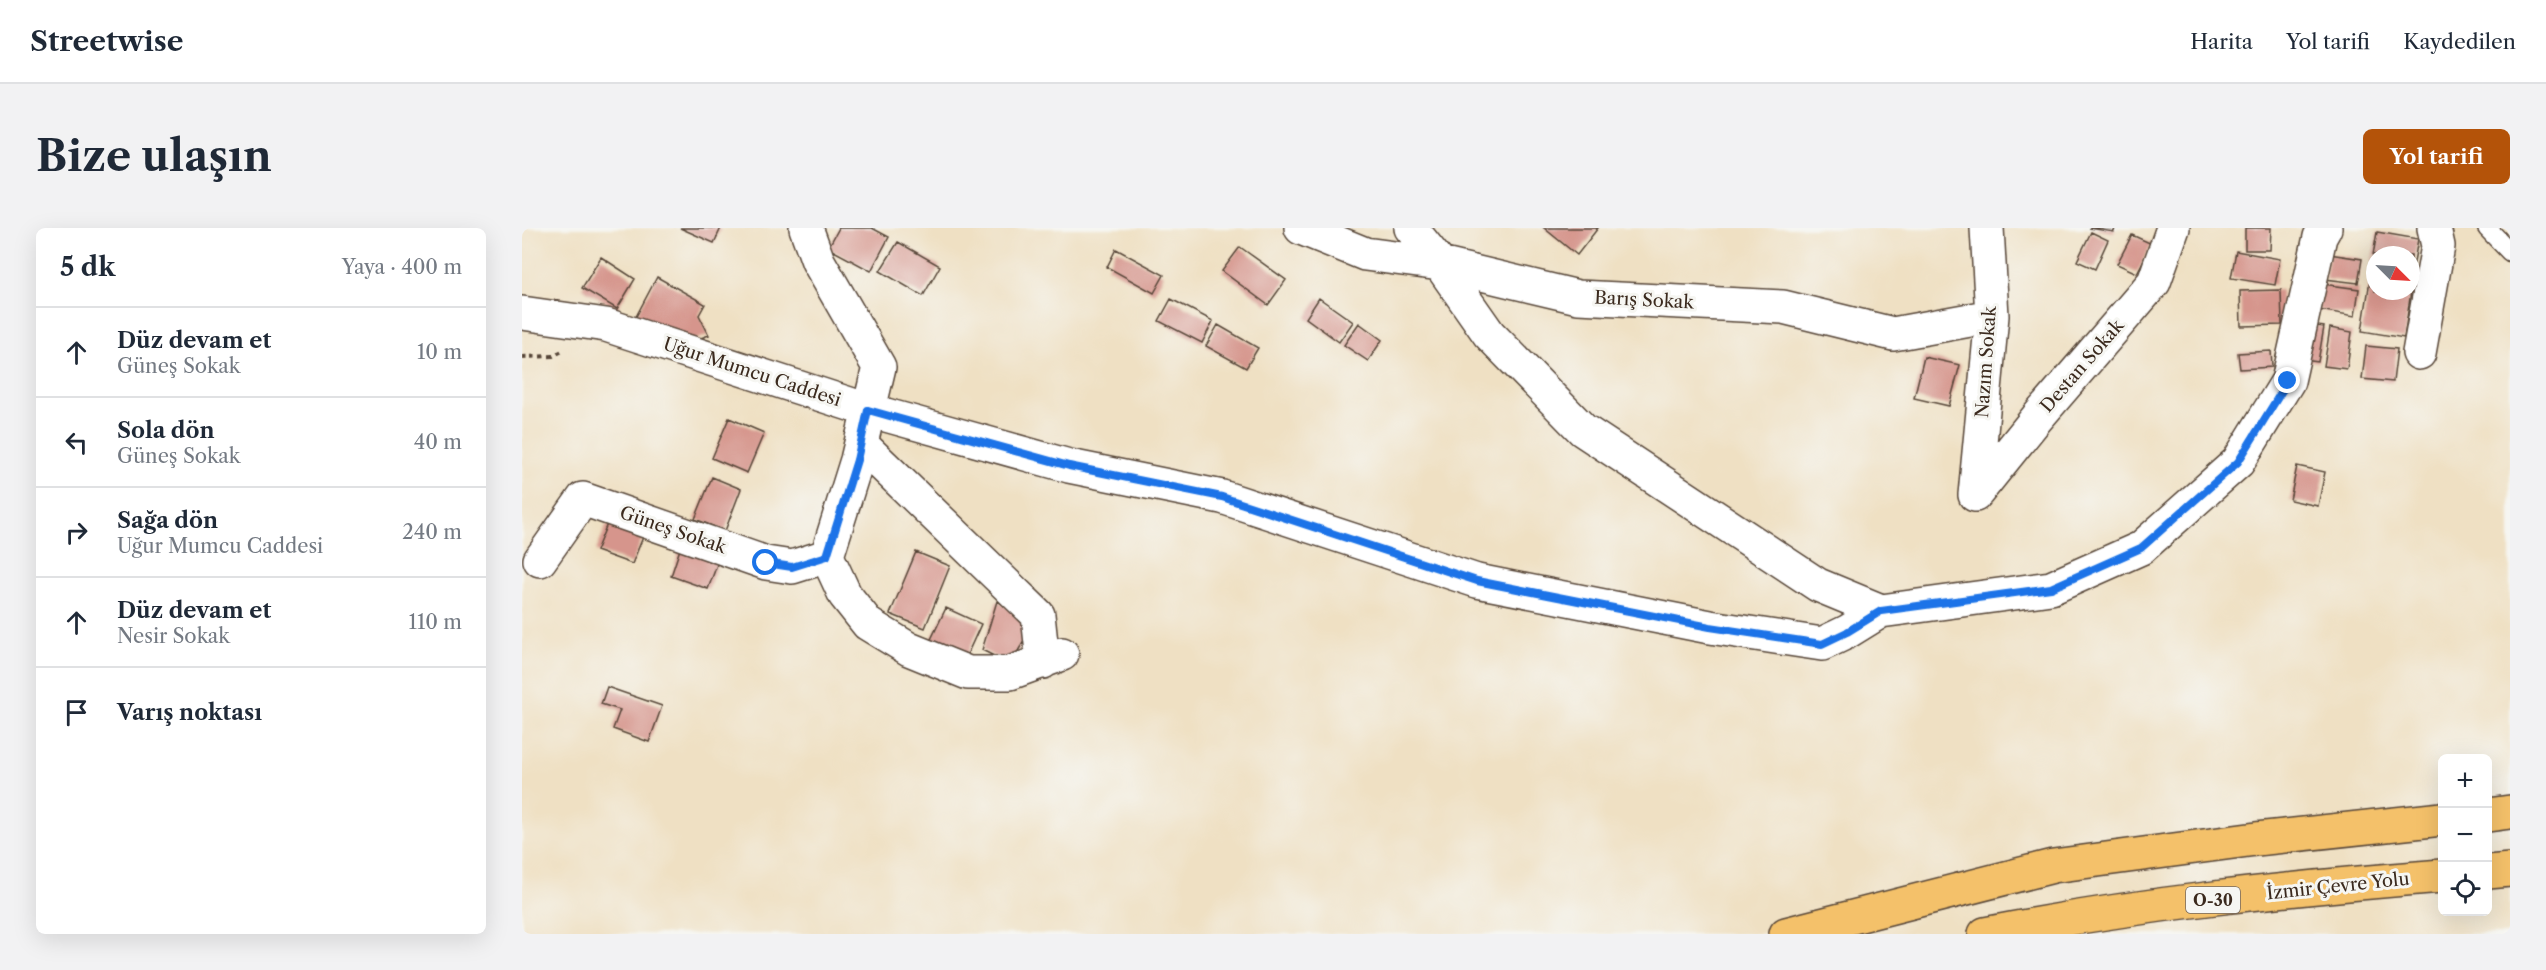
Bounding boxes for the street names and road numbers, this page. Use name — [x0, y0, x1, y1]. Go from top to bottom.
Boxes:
street label: Barış Sokak — [1594, 286, 1696, 314]
street label: Nazım Sokak — [1971, 304, 2001, 419]
street label: Destan Sokak — [2036, 314, 2129, 417]
street label: Uğur Mumcu Caddesi — [660, 333, 844, 411]
street label: Güneş Sokak — [617, 502, 731, 559]
street label: İzmir Çevre Yolu — [2265, 867, 2410, 904]
road number: O-30 — [2186, 887, 2240, 913]

